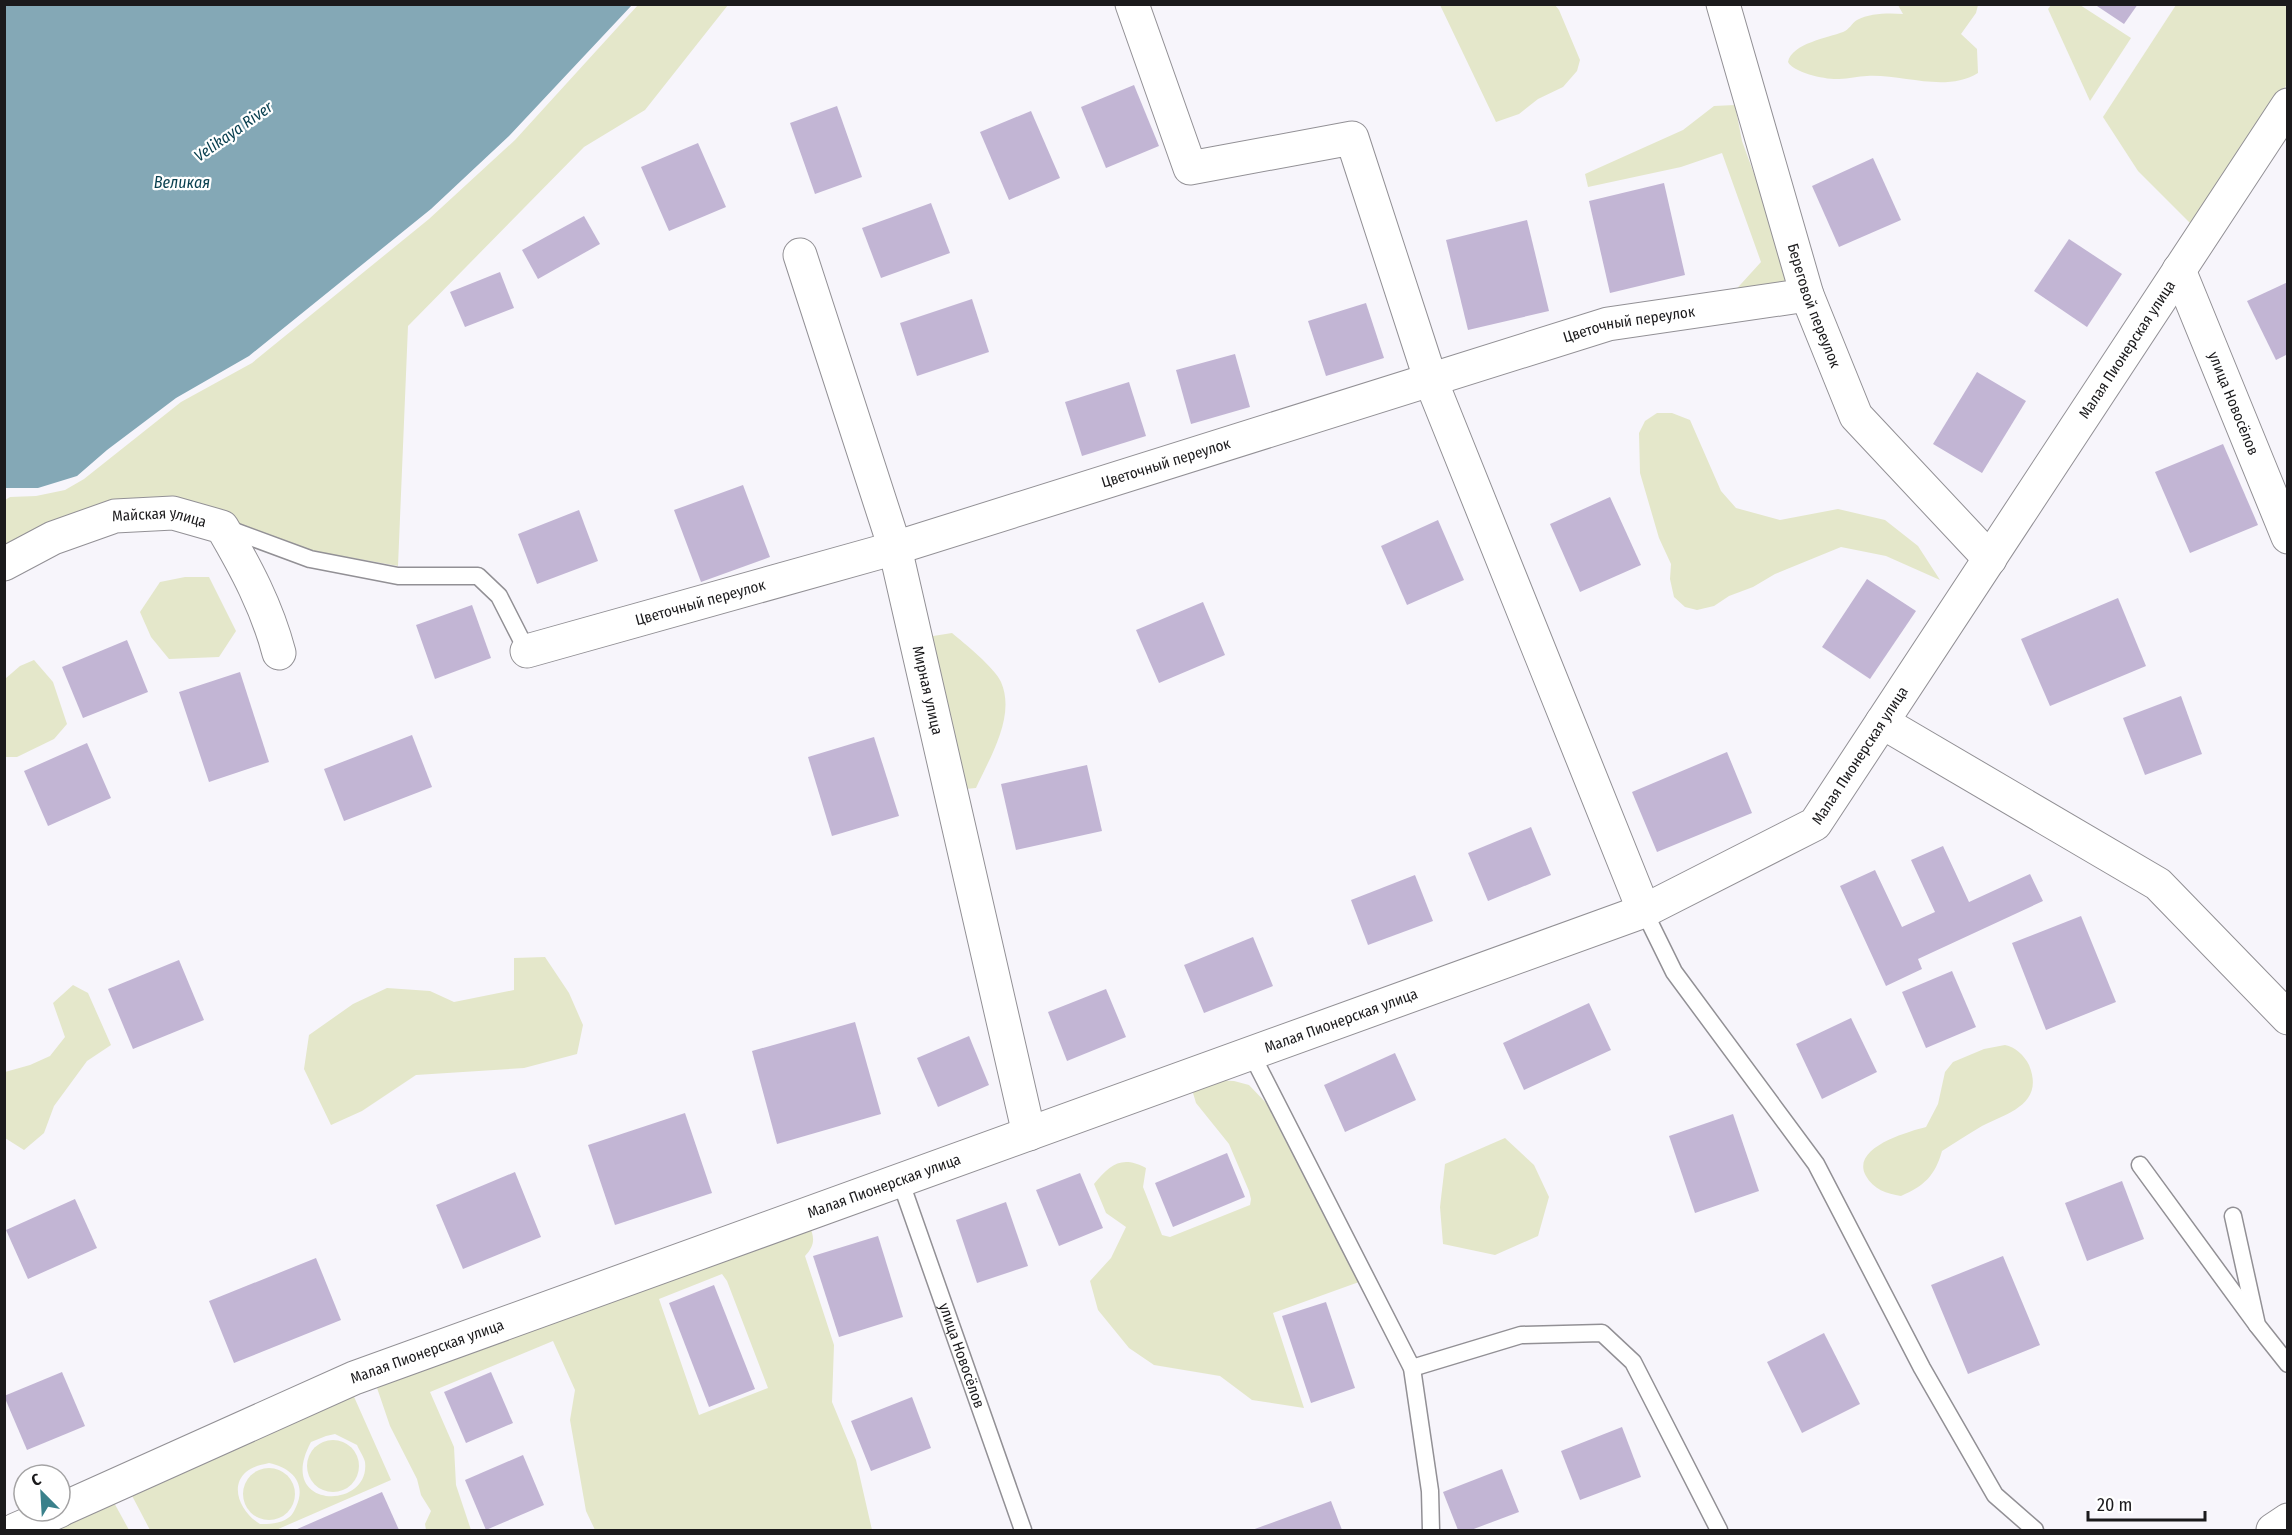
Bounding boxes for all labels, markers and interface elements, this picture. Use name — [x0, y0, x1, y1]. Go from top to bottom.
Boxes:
water label: Velikaya River — [190, 97, 277, 165]
water label: Великая — [154, 173, 210, 192]
street label: Береговой переулок — [1784, 241, 1844, 370]
street label: Малая Пионерская улица — [2075, 277, 2179, 422]
street label: Цветочный переулок — [1561, 302, 1696, 347]
street label: улица Новосёлов — [2204, 349, 2263, 458]
street label: Цветочный переулок — [1099, 434, 1232, 492]
street label: Майская улица — [112, 504, 208, 531]
street label: Цветочный переулок — [633, 576, 767, 629]
street label: Мирная улица — [909, 644, 946, 737]
street label: Малая Пионерская улица — [1808, 683, 1912, 828]
street label: Малая Пионерская улица — [1262, 985, 1420, 1057]
street label: Малая Пионерская улица — [805, 1150, 963, 1222]
street label: улица Новосёлов — [935, 1301, 988, 1410]
street label: Малая Пионерская улица — [348, 1316, 506, 1388]
north arrow — [12, 1463, 72, 1523]
text: С — [28, 1469, 44, 1490]
scale bar — [2088, 1484, 2205, 1522]
text: 20 m — [2097, 1494, 2132, 1516]

